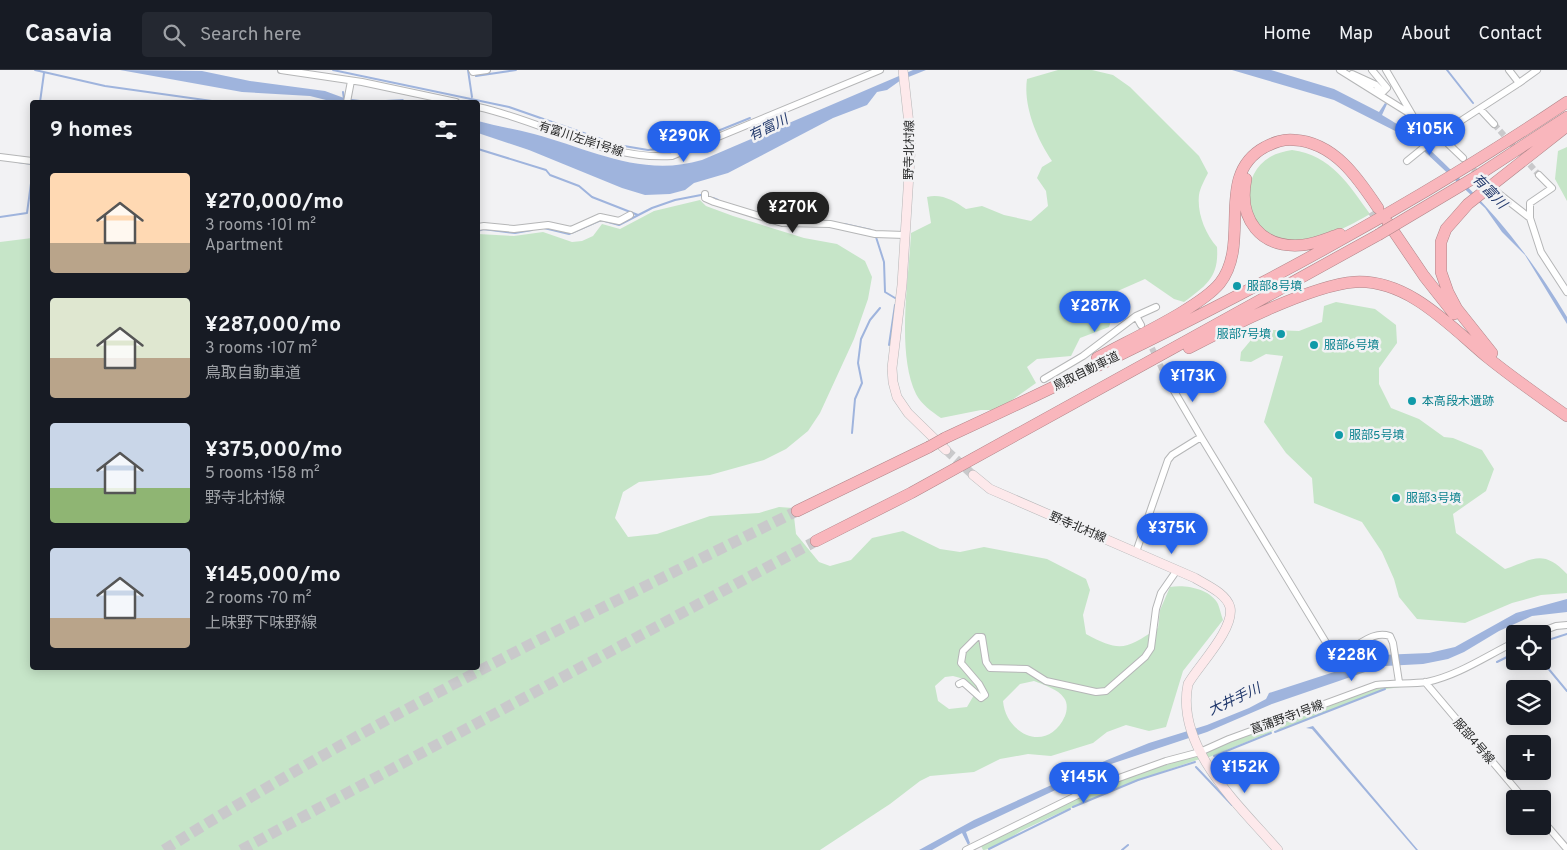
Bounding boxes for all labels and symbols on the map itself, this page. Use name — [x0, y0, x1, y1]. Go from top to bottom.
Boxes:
water label: 有富川 — [746, 111, 793, 145]
pin: ¥105K — [1395, 114, 1465, 156]
street label: 有富川左岸1号線 — [536, 119, 625, 161]
street label: 野寺北村線 — [901, 120, 919, 180]
pin: ¥290K — [649, 121, 719, 163]
water label: 有富川 — [1468, 171, 1511, 214]
pin: ¥270K — [758, 191, 828, 234]
place label: 服部8号墳 — [1247, 279, 1302, 295]
marker: 服部8号墳 — [1231, 280, 1243, 292]
pin: ¥287K — [1060, 290, 1130, 333]
place label: 服部7号墳 — [1217, 327, 1271, 343]
marker: 服部7号墳 — [1275, 328, 1287, 340]
place label: 服部6号墳 — [1324, 338, 1379, 354]
marker: 服部6号墳 — [1308, 339, 1320, 351]
street label: 鳥取自動車道 — [1051, 349, 1122, 395]
pin: ¥173K — [1158, 360, 1228, 403]
place label: 本高段木遺跡 — [1422, 394, 1494, 410]
marker: 本高段木遺跡 — [1406, 395, 1418, 407]
place label: 服部5号墳 — [1349, 428, 1404, 444]
marker: 服部5号墳 — [1333, 429, 1345, 441]
place label: 服部3号墳 — [1406, 491, 1461, 507]
marker: 服部3号墳 — [1390, 492, 1402, 504]
street label: 野寺北村線 — [1047, 509, 1108, 547]
pin: ¥375K — [1137, 512, 1207, 555]
pin: ¥228K — [1317, 640, 1387, 682]
water label: 大井手川 — [1206, 680, 1265, 720]
street label: 菖蒲野寺1号線 — [1249, 697, 1326, 739]
street label: 服部4号線 — [1449, 715, 1497, 768]
pin: ¥152K — [1210, 752, 1280, 794]
pin: ¥145K — [1049, 762, 1119, 804]

